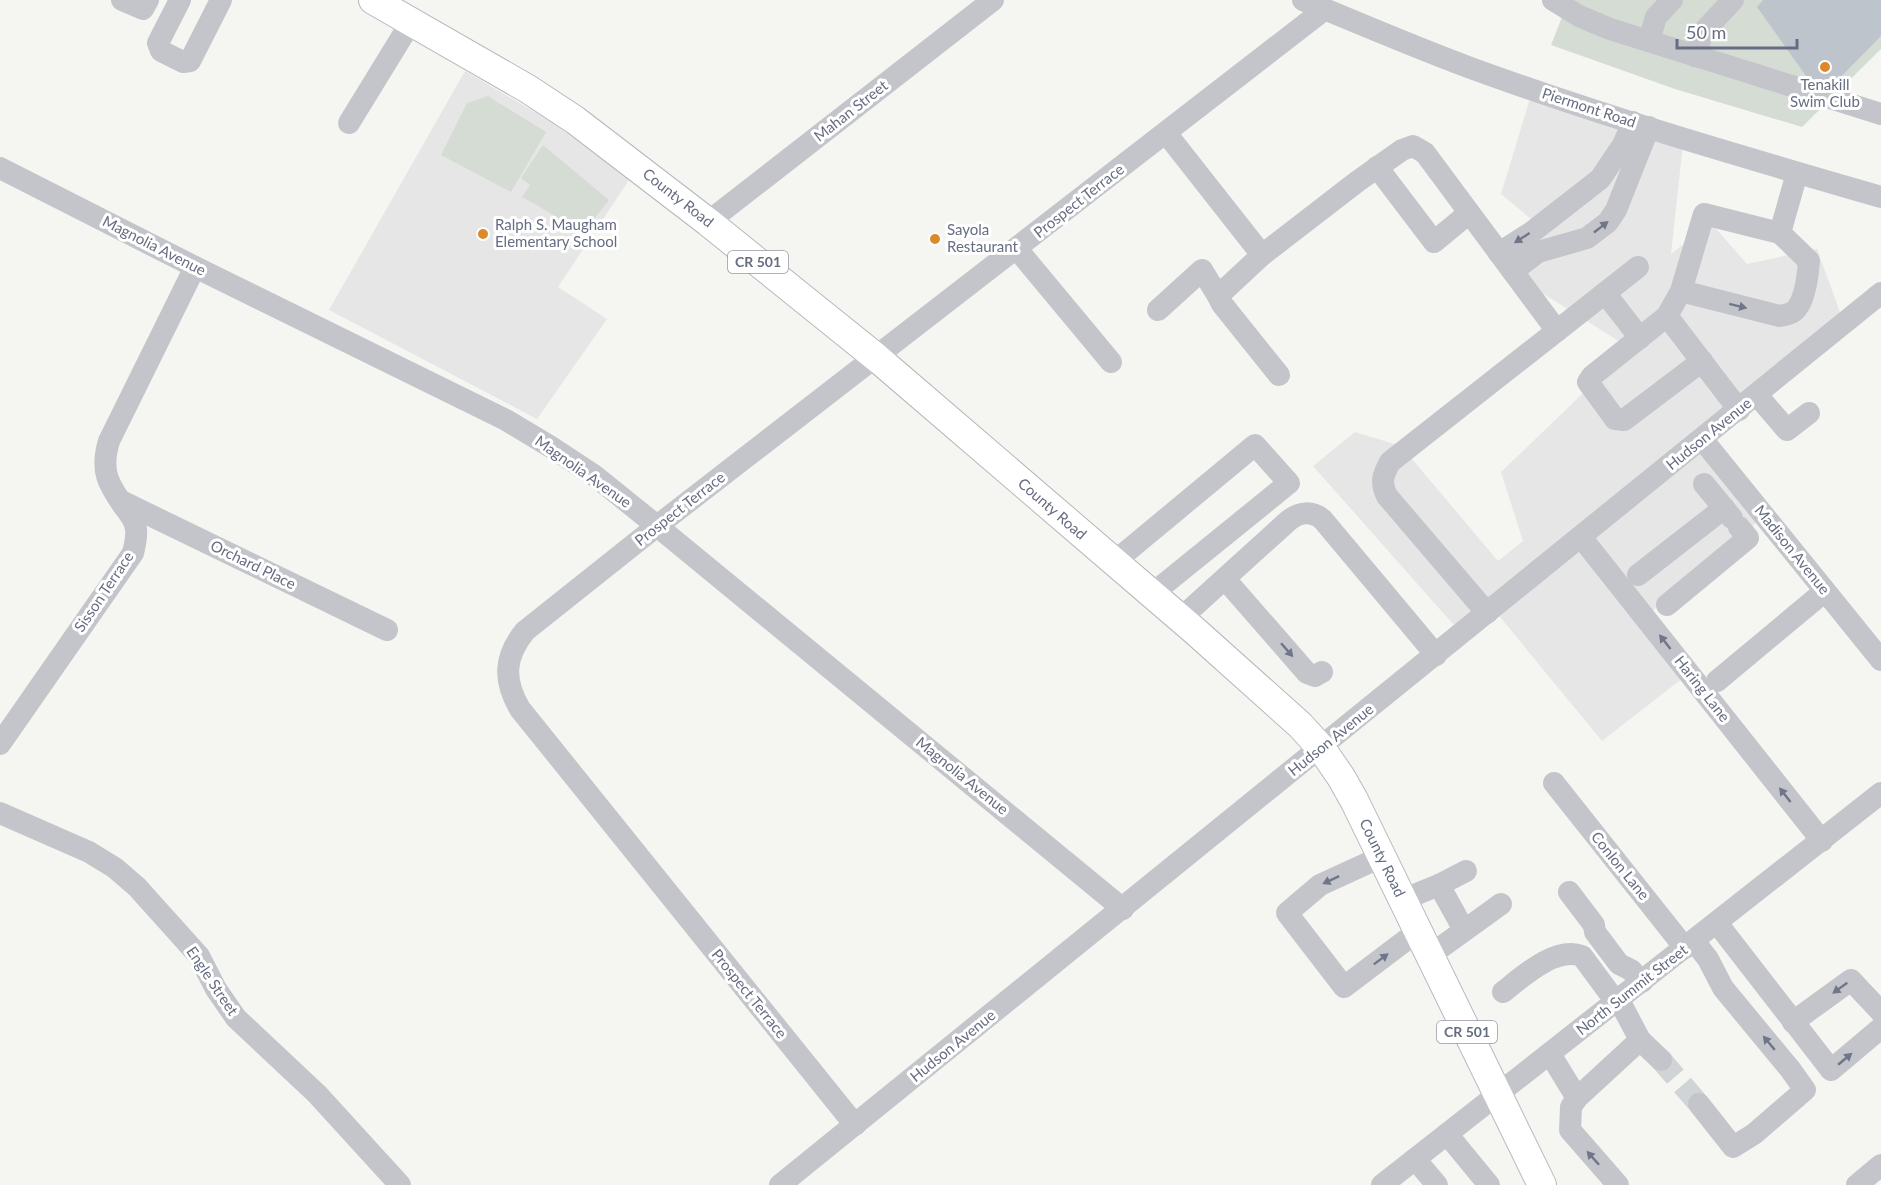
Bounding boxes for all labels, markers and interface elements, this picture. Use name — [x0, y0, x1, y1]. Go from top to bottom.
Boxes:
scale bar — [1677, 12, 1797, 50]
text: 50 m — [1686, 21, 1726, 43]
marker: Tenakill Swim Club — [1818, 60, 1832, 74]
street label: Mahan Street — [810, 75, 891, 145]
place label: Tenakill Swim Club — [1790, 75, 1860, 110]
street label: Piermont Road — [1540, 83, 1638, 131]
street label: Prospect Terrace — [1030, 159, 1127, 241]
street label: County Road — [640, 164, 718, 230]
street label: Magnolia Avenue — [100, 211, 209, 279]
place label: Ralph S. Maugham Elementary School — [495, 215, 617, 250]
place label: Sayola Restaurant — [947, 220, 1019, 255]
one-way arrow — [1593, 221, 1609, 234]
marker: Ralph S. Maugham Elementary School — [476, 227, 490, 241]
marker: Sayola Restaurant — [928, 232, 942, 246]
one-way arrow — [1515, 232, 1531, 244]
road number: CR 501 — [728, 251, 788, 273]
one-way arrow — [1729, 301, 1747, 311]
street label: Hudson Avenue — [1662, 393, 1755, 473]
street label: Magnolia Avenue — [532, 431, 635, 511]
street label: Prospect Terrace — [631, 467, 728, 549]
street label: County Road — [1015, 474, 1091, 543]
street label: Madison Avenue — [1751, 501, 1834, 598]
street label: Orchard Place — [208, 536, 299, 592]
street label: Sisson Terrace — [70, 548, 137, 635]
one-way arrow — [1659, 635, 1671, 650]
one-way arrow — [1280, 642, 1293, 657]
street label: Haring Lane — [1671, 652, 1734, 725]
street label: Hudson Avenue — [1284, 699, 1377, 779]
street label: Magnolia Avenue — [913, 733, 1012, 818]
one-way arrow — [1780, 788, 1792, 803]
street label: County Road — [1356, 815, 1410, 900]
street label: Conlon Lane — [1588, 828, 1654, 903]
one-way arrow — [1323, 876, 1340, 885]
street label: North Summit Street — [1572, 940, 1691, 1038]
street label: Engle Street — [183, 942, 243, 1019]
street label: Prospect Terrace — [708, 945, 791, 1042]
one-way arrow — [1373, 953, 1389, 966]
one-way arrow — [1832, 982, 1848, 994]
street label: Hudson Avenue — [906, 1005, 999, 1085]
road number: CR 501 — [1437, 1021, 1497, 1043]
one-way arrow — [1763, 1036, 1776, 1051]
one-way arrow — [1837, 1052, 1853, 1065]
one-way arrow — [1587, 1151, 1600, 1166]

